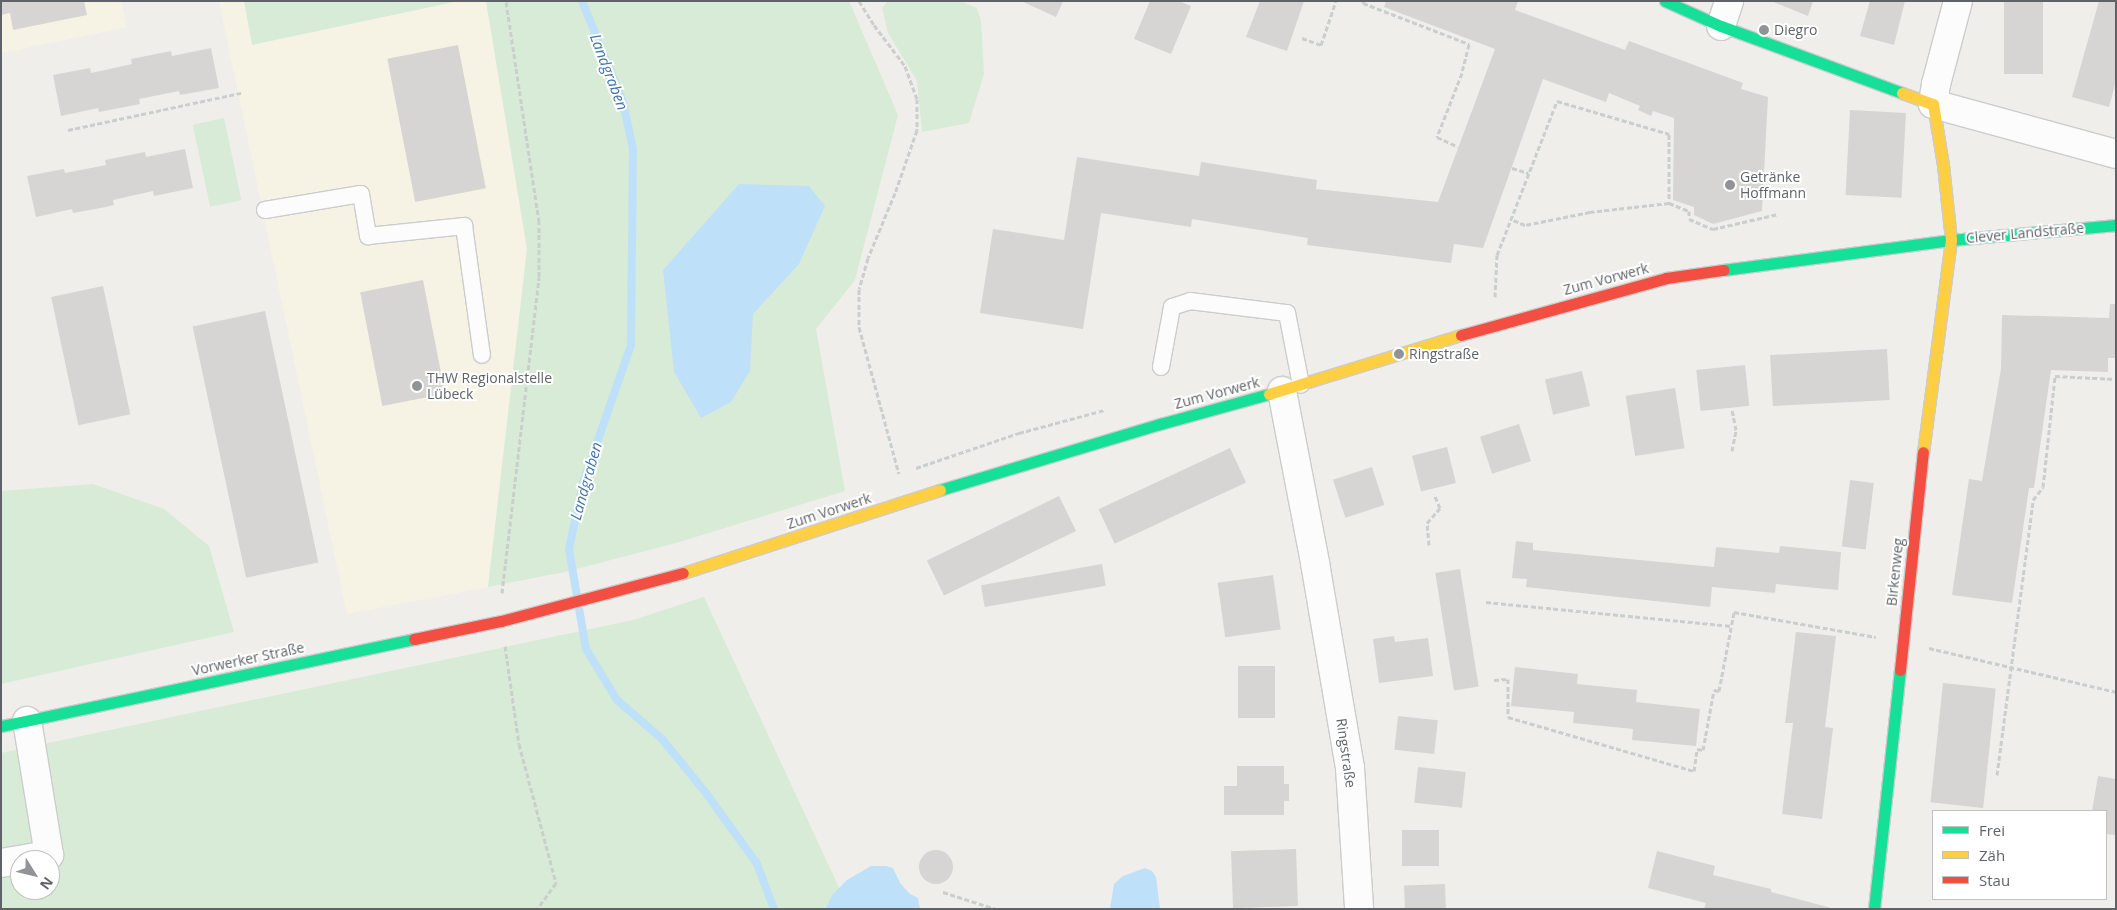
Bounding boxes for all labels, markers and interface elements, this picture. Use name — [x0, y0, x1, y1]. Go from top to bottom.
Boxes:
place label: Diegro — [1774, 22, 1817, 38]
marker: Diegro — [1758, 24, 1770, 36]
water label: Landgraben — [586, 31, 632, 113]
place label: Getränke Hoffmann — [1740, 169, 1806, 202]
marker: Getränke Hoffmann — [1724, 179, 1736, 191]
street label: Clever Landstraße — [1965, 219, 2085, 247]
street label: Zum Vorwerk — [1562, 260, 1650, 298]
place label: Ringstraße — [1409, 346, 1479, 362]
marker: Ringstraße — [1393, 348, 1405, 360]
place label: THW Regionalstelle Lübeck — [427, 370, 552, 402]
street label: Zum Vorwerk — [1173, 374, 1261, 412]
marker: THW Regionalstelle Lübeck — [411, 380, 423, 392]
water label: Landgraben — [566, 440, 606, 522]
street label: Zum Vorwerk — [785, 489, 873, 533]
street label: Birkenweg — [1883, 537, 1907, 607]
street label: Vorwerker Straße — [190, 639, 306, 679]
street label: Ringstraße — [1333, 717, 1359, 789]
legend — [1932, 810, 2107, 900]
text: Frei — [1979, 820, 2005, 840]
text: Zäh — [1979, 845, 2005, 865]
north arrow — [10, 850, 60, 900]
text: Stau — [1979, 870, 2010, 890]
text: N — [36, 873, 58, 894]

